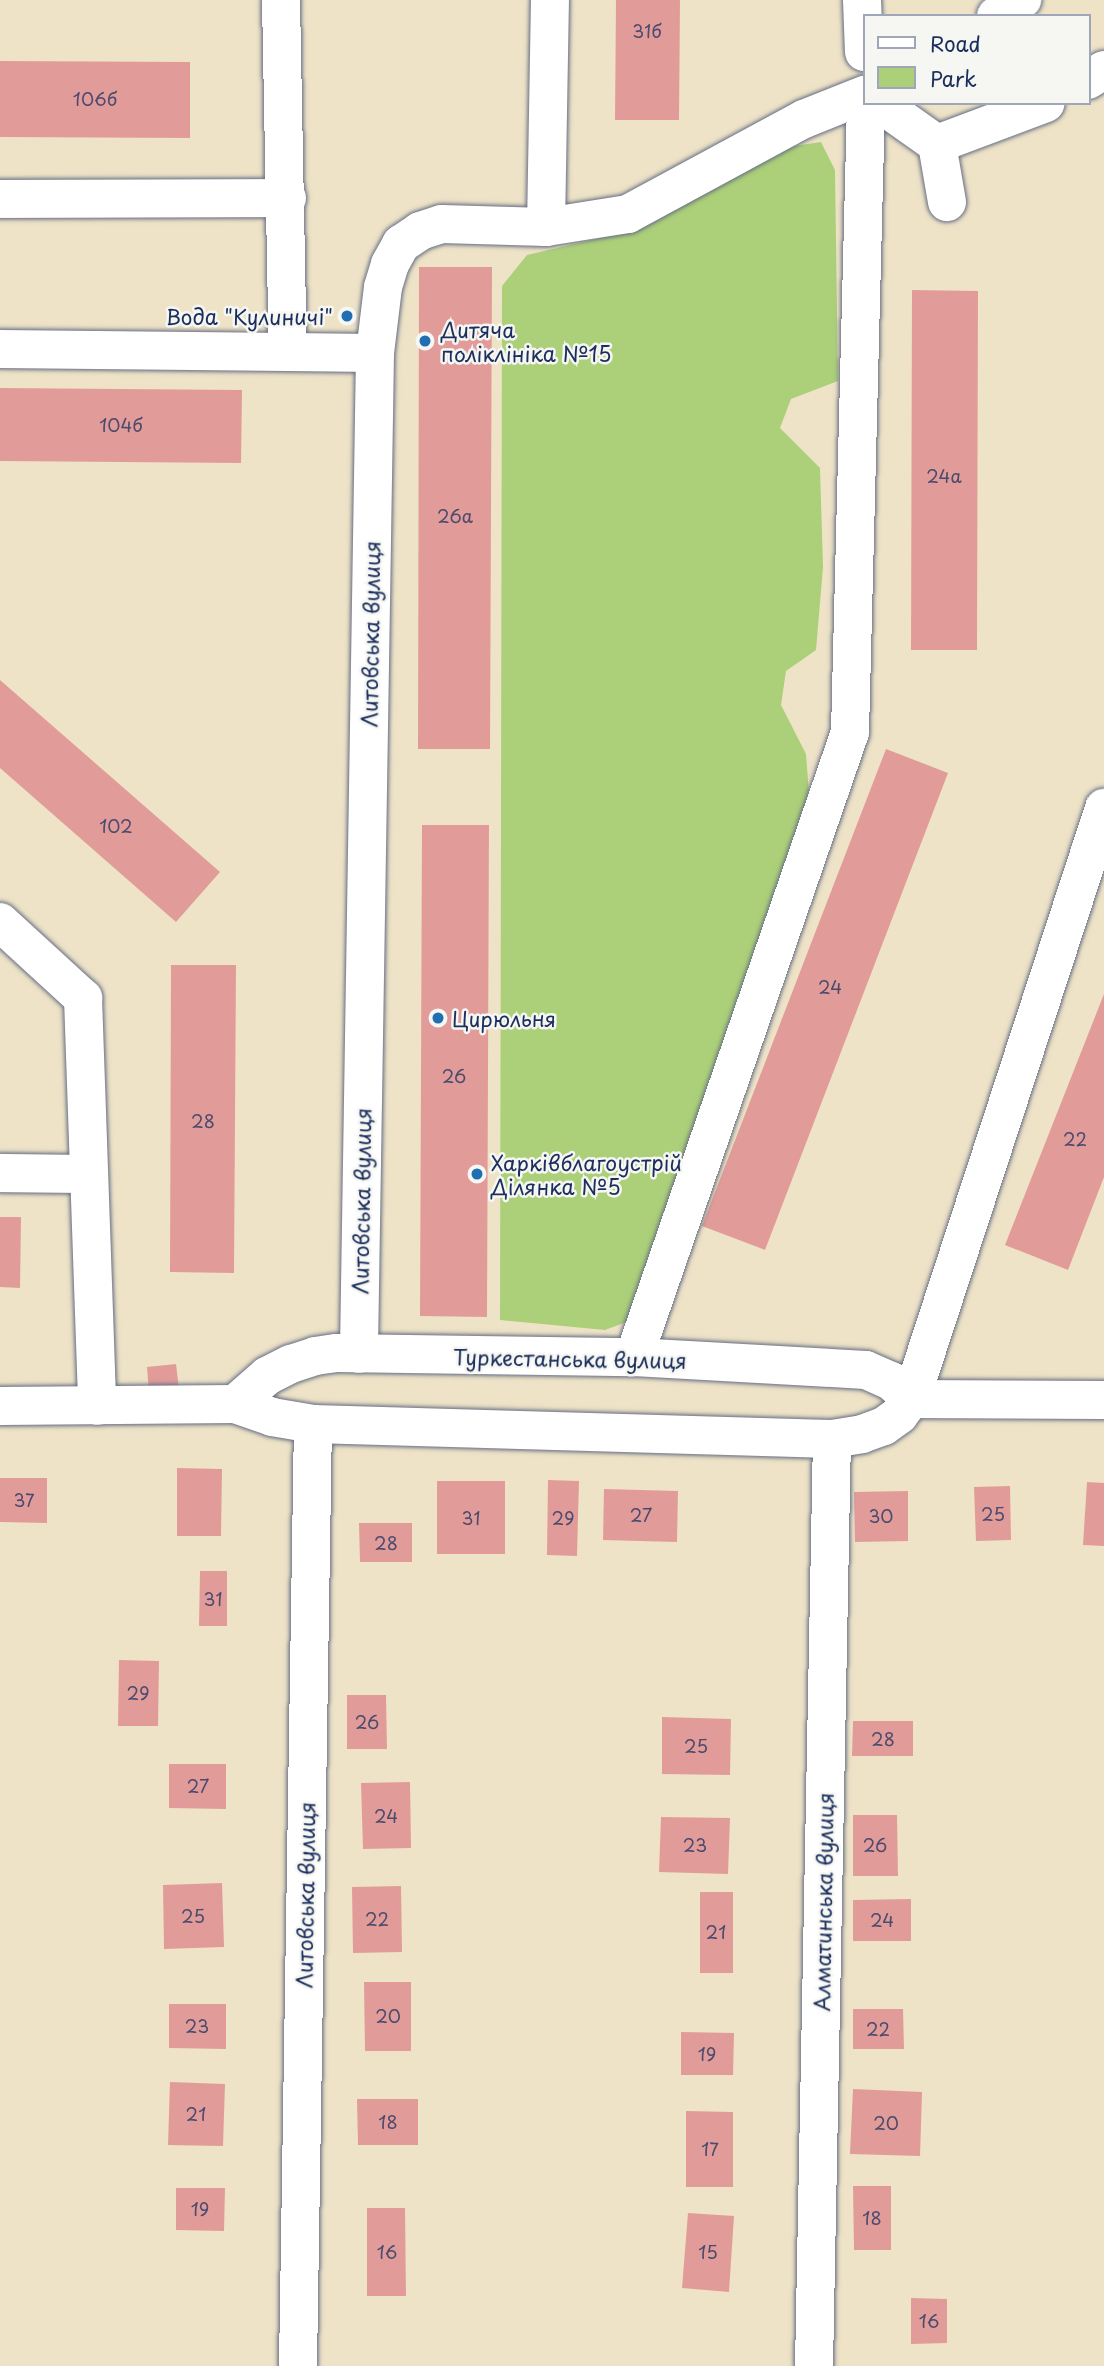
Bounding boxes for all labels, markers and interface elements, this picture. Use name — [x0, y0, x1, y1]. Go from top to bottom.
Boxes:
legend — [862, 14, 1090, 105]
house number: 31б — [632, 20, 662, 42]
text: Road — [930, 27, 981, 59]
text: Park — [930, 62, 977, 94]
house number: 106б — [73, 88, 117, 110]
place label: Вода "Кулиничі" — [165, 303, 333, 329]
marker: Вода "Кулиничі" — [339, 308, 355, 324]
place label: Дитяча поліклініка №15 — [441, 316, 611, 366]
marker: Дитяча поліклініка №15 — [415, 331, 435, 351]
house number: 104б — [99, 414, 143, 436]
house number: 24а — [926, 465, 962, 487]
house number: 26а — [437, 505, 473, 527]
street label: Литовська вулиця — [356, 540, 384, 728]
house number: 102 — [99, 815, 133, 837]
house number: 24 — [818, 976, 842, 998]
place label: Цирюльня — [452, 1005, 556, 1031]
marker: Цирюльня — [430, 1010, 446, 1026]
house number: 26 — [442, 1065, 466, 1087]
street label: Литовська вулиця — [347, 1107, 375, 1295]
house number: 28 — [191, 1110, 215, 1132]
house number: 22 — [1063, 1128, 1087, 1150]
place label: Харківблагоустрій Ділянка №5 — [491, 1149, 682, 1199]
marker: Харківблагоустрій Ділянка №5 — [469, 1166, 485, 1182]
street label: Туркестанська вулиця — [453, 1343, 687, 1373]
house number: 37 — [13, 1489, 35, 1511]
house number: 25 — [981, 1503, 1005, 1525]
house number: 27 — [630, 1504, 652, 1526]
house number: 30 — [868, 1505, 894, 1527]
house number: 31 — [462, 1507, 480, 1529]
house number: 29 — [552, 1507, 574, 1529]
house number: 28 — [374, 1532, 398, 1554]
house number: 31 — [204, 1588, 222, 1610]
house number: 29 — [127, 1682, 149, 1704]
house number: 26 — [355, 1711, 379, 1733]
house number: 28 — [871, 1728, 895, 1750]
house number: 25 — [684, 1735, 708, 1757]
house number: 27 — [187, 1775, 209, 1797]
street label: Алматинська вулиця — [808, 1792, 838, 2012]
street label: Литовська вулиця — [291, 1801, 319, 1989]
house number: 24 — [374, 1805, 398, 1827]
house number: 23 — [683, 1834, 707, 1856]
house number: 26 — [863, 1834, 887, 1856]
house number: 25 — [181, 1905, 205, 1927]
house number: 22 — [365, 1908, 389, 1930]
house number: 24 — [870, 1909, 894, 1931]
house number: 21 — [706, 1921, 726, 1943]
house number: 20 — [375, 2005, 401, 2027]
house number: 23 — [185, 2015, 209, 2037]
house number: 22 — [866, 2018, 890, 2040]
house number: 19 — [698, 2043, 716, 2065]
house number: 21 — [186, 2103, 206, 2125]
house number: 18 — [378, 2111, 398, 2133]
house number: 20 — [873, 2112, 899, 2134]
house number: 17 — [701, 2138, 719, 2160]
house number: 19 — [191, 2198, 209, 2220]
house number: 18 — [862, 2207, 882, 2229]
house number: 16 — [377, 2241, 397, 2263]
house number: 15 — [698, 2241, 718, 2263]
house number: 16 — [919, 2310, 939, 2332]

